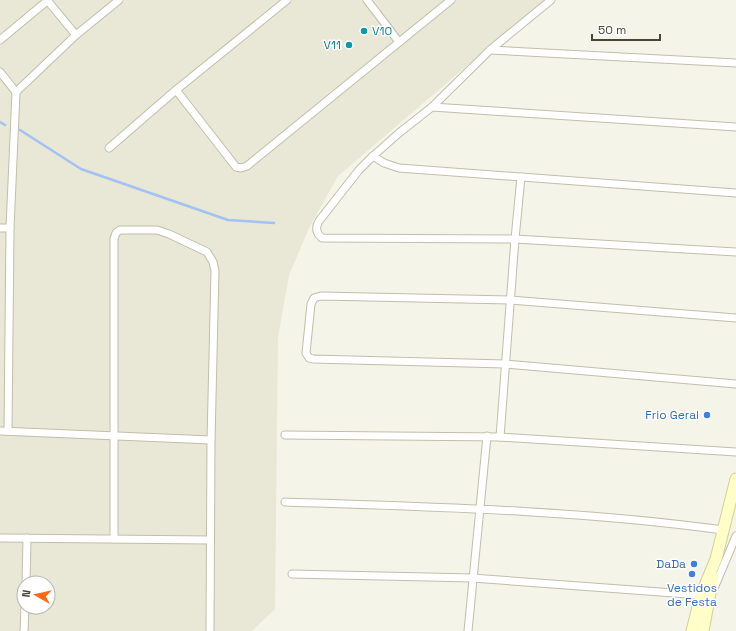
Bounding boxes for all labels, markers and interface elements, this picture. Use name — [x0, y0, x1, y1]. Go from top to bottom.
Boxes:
scale bar — [592, 16, 660, 42]
text: 50 m — [598, 22, 626, 38]
place label: V10 — [372, 23, 392, 39]
marker: V10 — [359, 26, 369, 36]
place label: V11 — [324, 37, 341, 53]
marker: V11 — [344, 40, 354, 50]
place label: Frio Geral — [645, 407, 699, 423]
marker: Frio Geral — [702, 410, 712, 420]
place label: DaDa — [656, 556, 686, 572]
marker: DaDa — [689, 559, 699, 569]
marker: Vestidos de Festa — [687, 569, 697, 579]
north arrow — [16, 575, 56, 615]
place label: Vestidos de Festa — [667, 580, 717, 610]
text: N — [19, 589, 34, 598]

